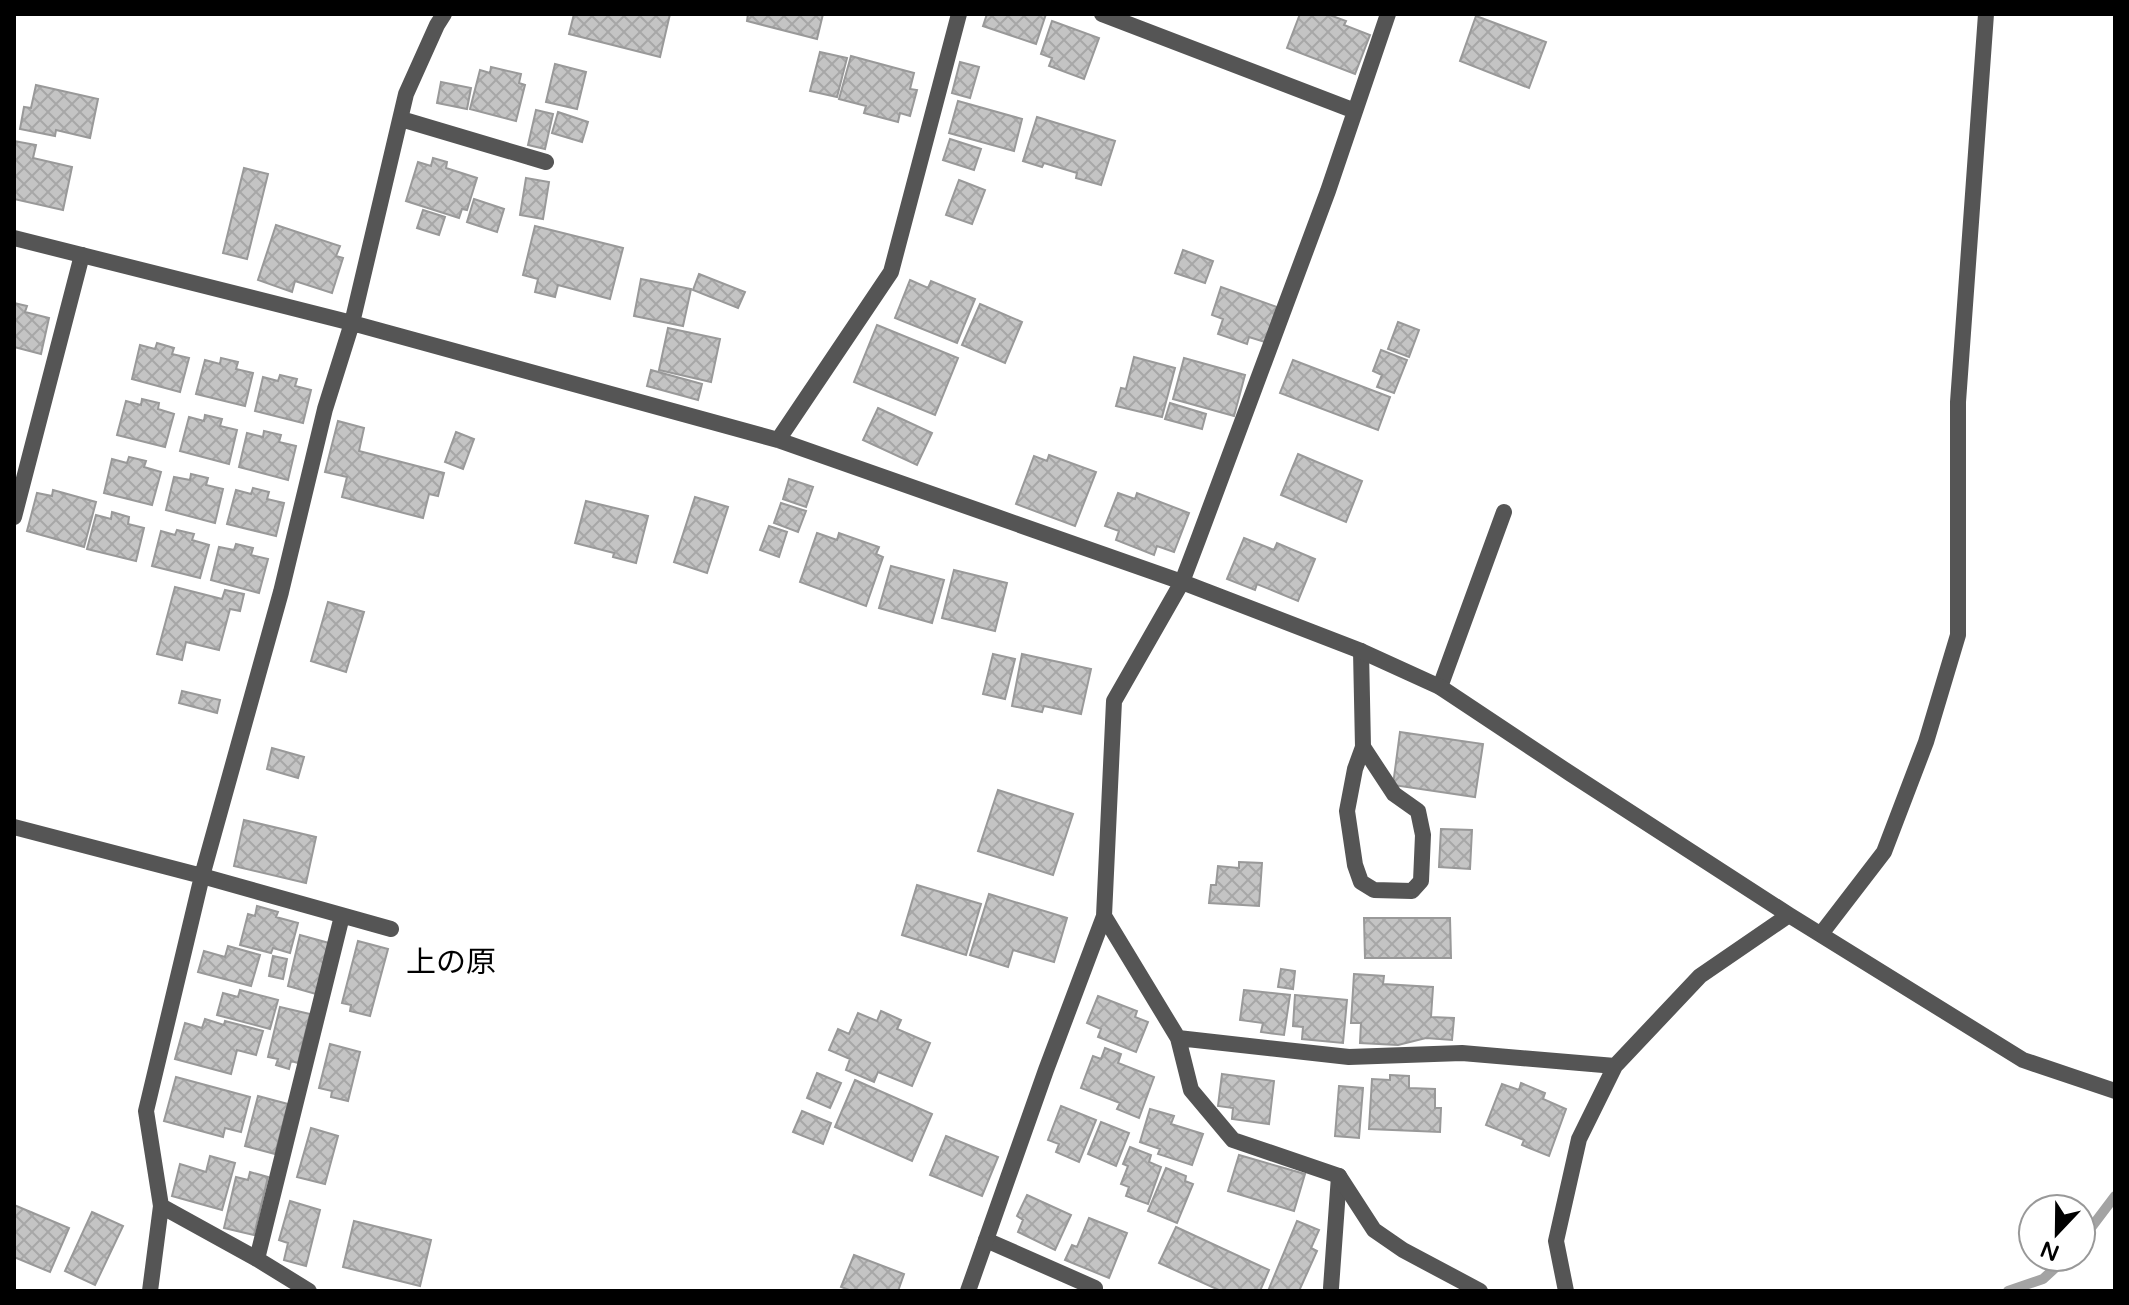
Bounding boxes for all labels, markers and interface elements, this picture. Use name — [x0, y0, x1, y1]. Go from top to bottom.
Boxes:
district label: 上の原 — [406, 944, 496, 981]
north arrow — [2017, 1193, 2097, 1273]
text: N — [2037, 1235, 2063, 1266]

